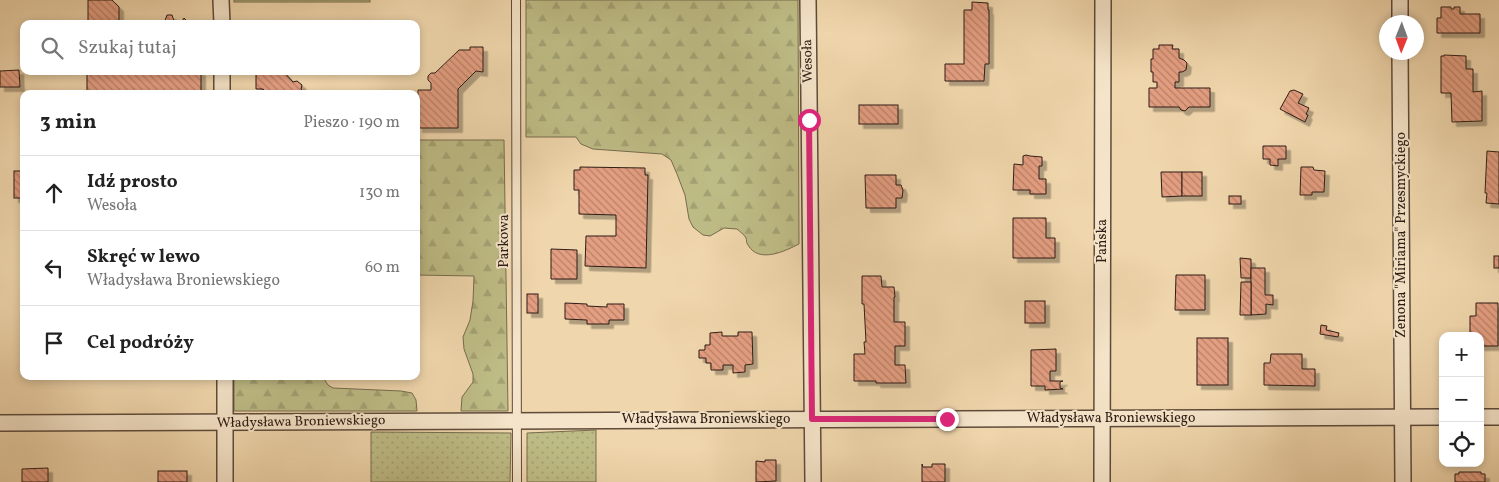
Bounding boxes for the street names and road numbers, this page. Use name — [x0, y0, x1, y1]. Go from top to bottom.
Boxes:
street label: Wesoła — [798, 39, 818, 83]
street label: Zenona "Miriama" Przesmyckiego — [1392, 132, 1411, 338]
street label: Parkowa — [495, 214, 514, 268]
street label: Pańska — [1093, 219, 1112, 263]
street label: Władysława Broniewskiego — [1027, 409, 1195, 428]
street label: Władysława Broniewskiego — [622, 410, 790, 429]
street label: Władysława Broniewskiego — [216, 411, 386, 433]

